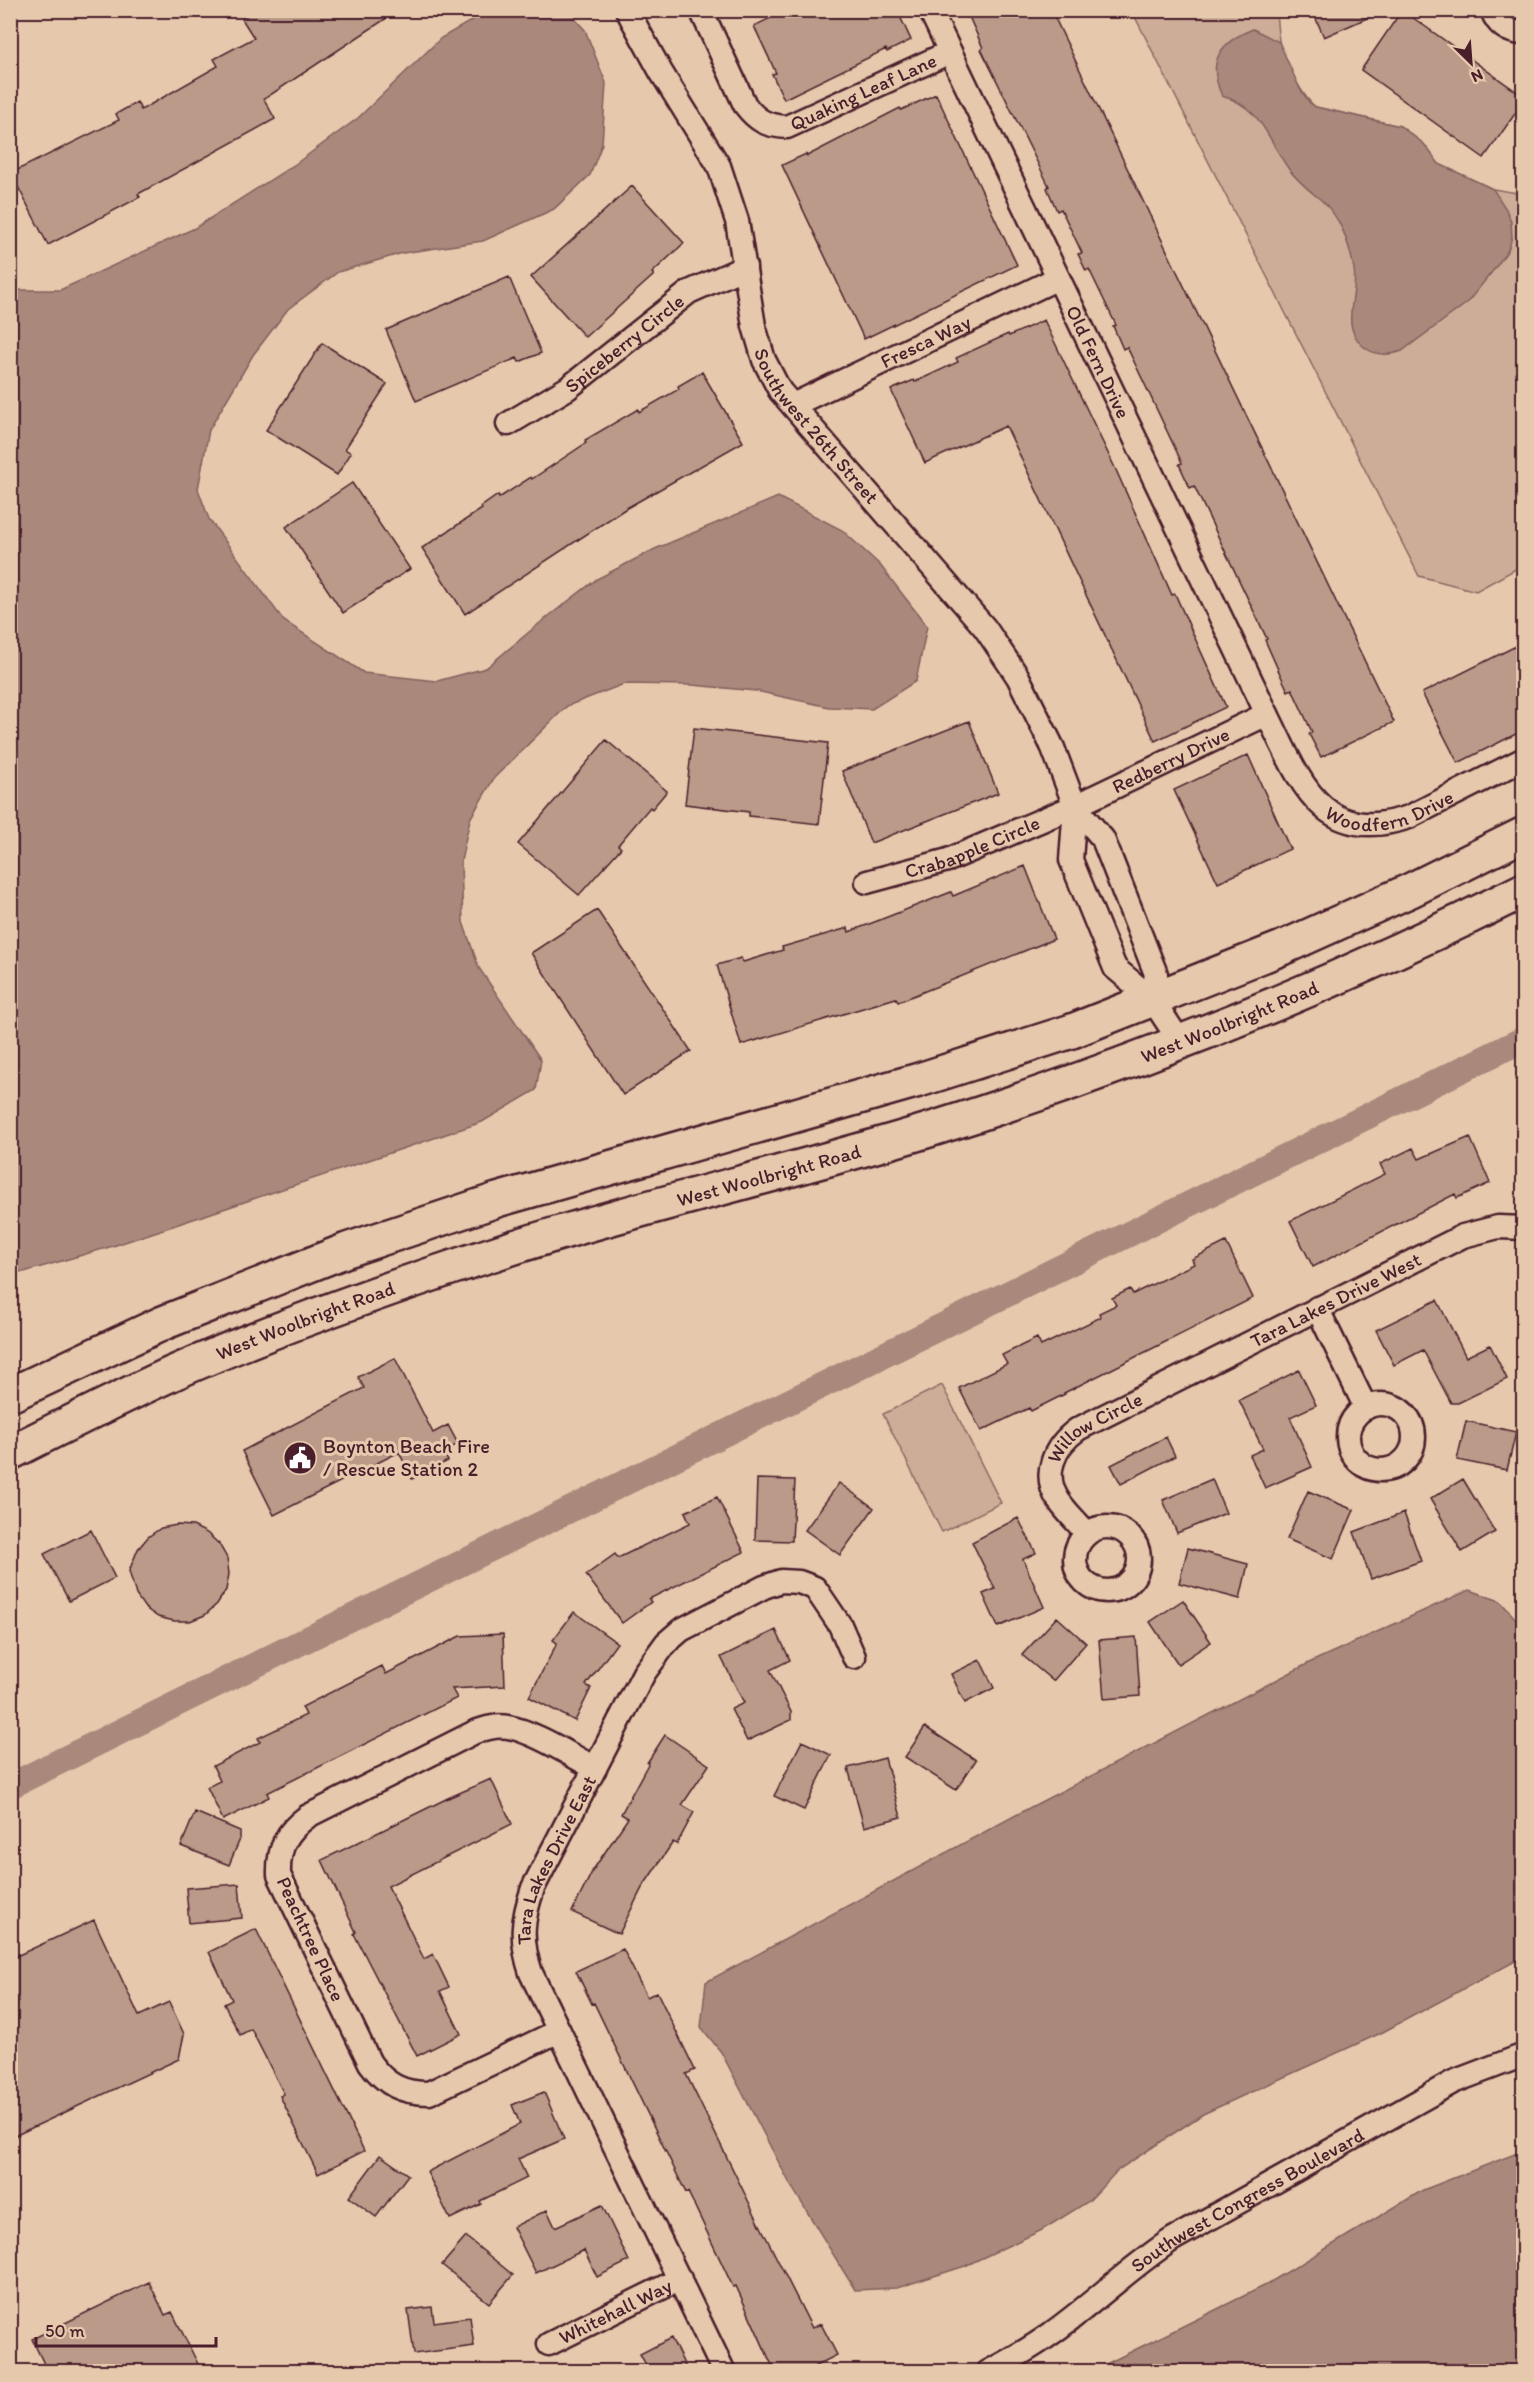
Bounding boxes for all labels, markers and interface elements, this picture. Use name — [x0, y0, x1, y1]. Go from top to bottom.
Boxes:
north arrow — [1441, 33, 1501, 93]
street label: Quaking Leaf Lane — [786, 48, 940, 136]
text: N — [1468, 65, 1486, 87]
street label: Spiceberry Circle — [560, 289, 689, 398]
street label: Old Fern Drive — [1061, 301, 1136, 422]
street label: Fresca Way — [877, 309, 975, 373]
street label: Southwest 26th Street — [749, 345, 884, 509]
street label: Redberry Drive — [1108, 722, 1233, 799]
street label: Woodfern Drive — [1321, 785, 1457, 836]
street label: Crabapple Circle — [902, 810, 1043, 883]
street label: West Woolbright Road — [1137, 975, 1322, 1068]
street label: West Woolbright Road — [674, 1139, 864, 1212]
street label: Tara Lakes Drive West — [1246, 1247, 1425, 1353]
street label: West Woolbright Road — [212, 1276, 398, 1365]
street label: Willow Circle — [1041, 1387, 1146, 1467]
place label: Boynton Beach Fire / Rescue Station 2 — [323, 1434, 490, 1481]
public building icon: Boynton Beach Fire / Rescue Station 2 — [282, 1440, 318, 1476]
street label: Tara Lakes Drive East — [511, 1771, 601, 1946]
street label: Peachtree Place — [272, 1873, 350, 2005]
street label: Southwest Congress Boulevard — [1126, 2122, 1368, 2278]
street label: Whitehall Way — [555, 2273, 676, 2349]
scale bar — [36, 2310, 216, 2348]
text: 50 m — [45, 2320, 85, 2342]

